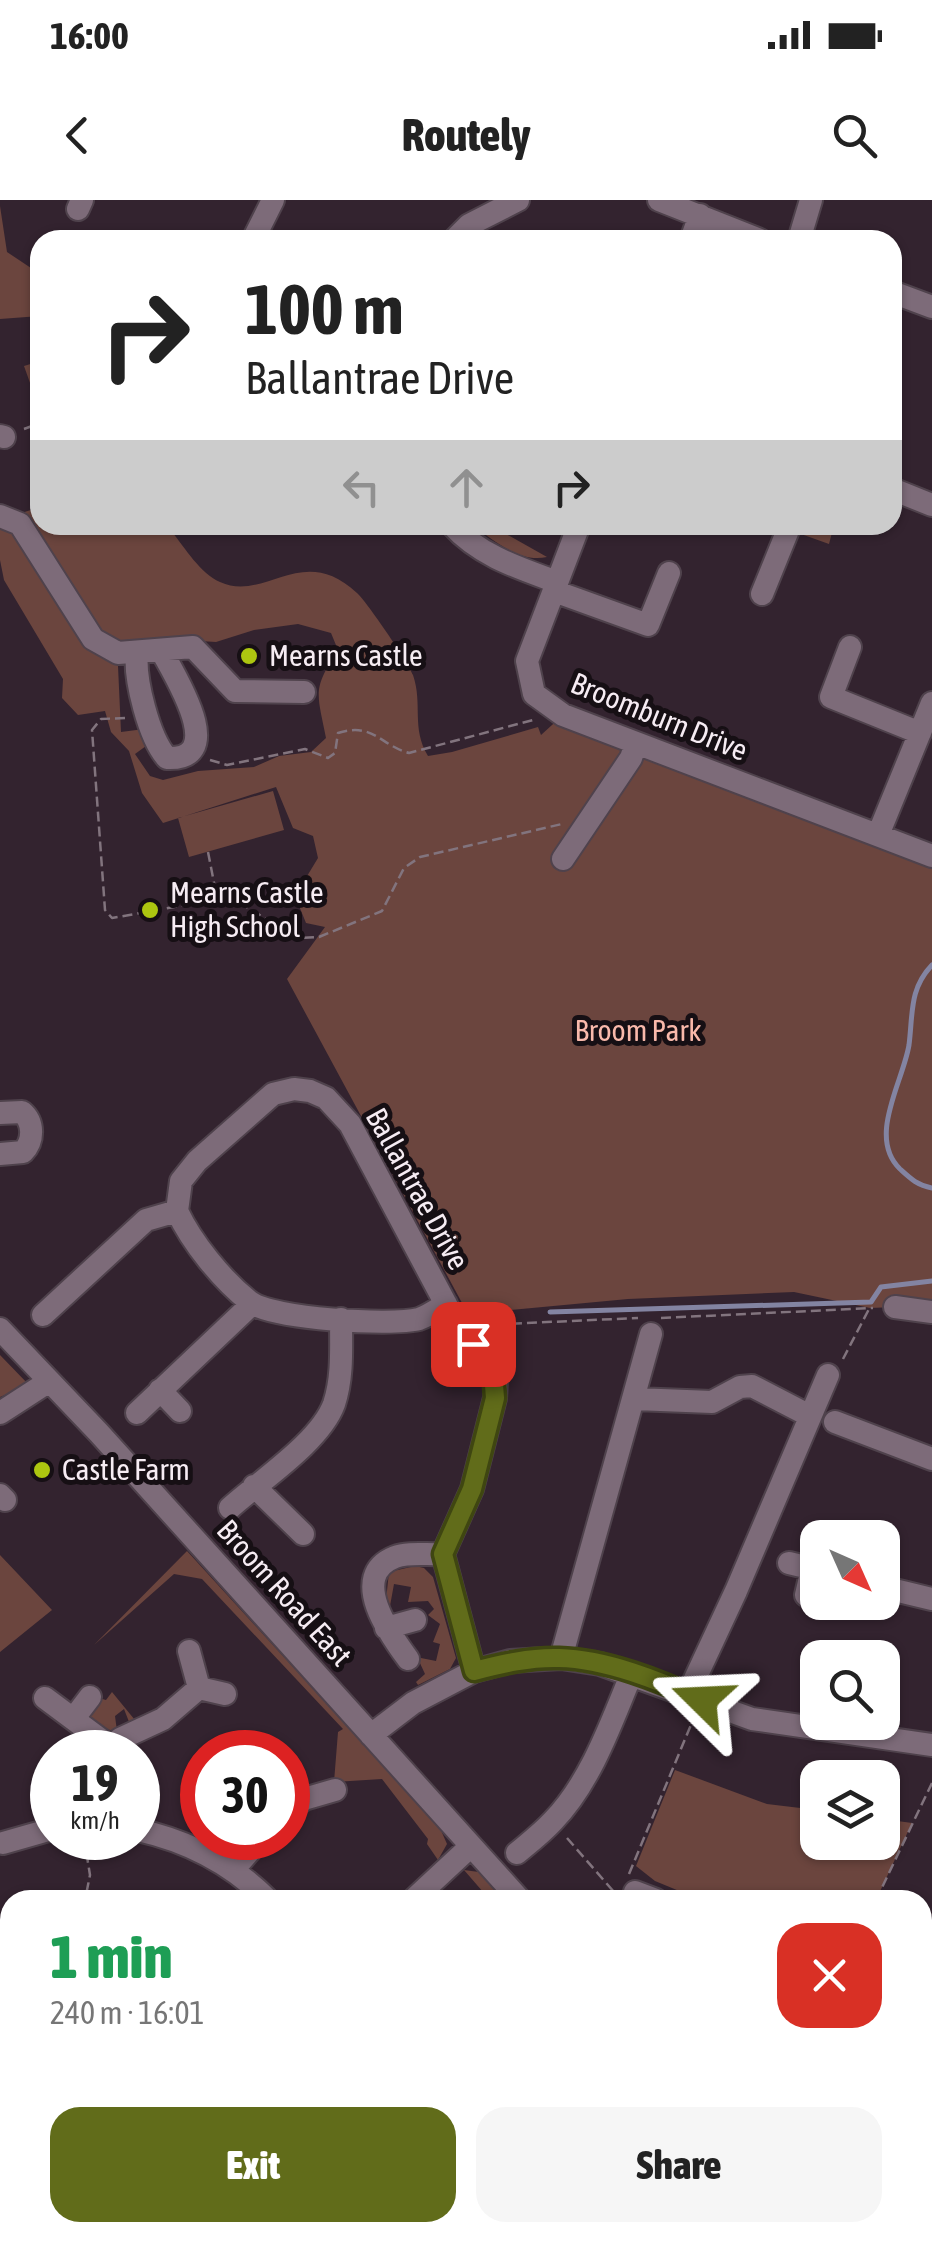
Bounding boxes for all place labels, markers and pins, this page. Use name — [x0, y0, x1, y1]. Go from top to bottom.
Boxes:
place label: Mearns Castle — [269, 638, 423, 672]
marker: Mearns Castle — [238, 645, 260, 667]
place label: Mearns Castle High School — [170, 875, 324, 943]
marker: Mearns Castle High School — [139, 899, 161, 921]
pin — [431, 1302, 516, 1387]
place label: Castle Farm — [62, 1452, 190, 1486]
marker: Castle Farm — [31, 1459, 53, 1481]

